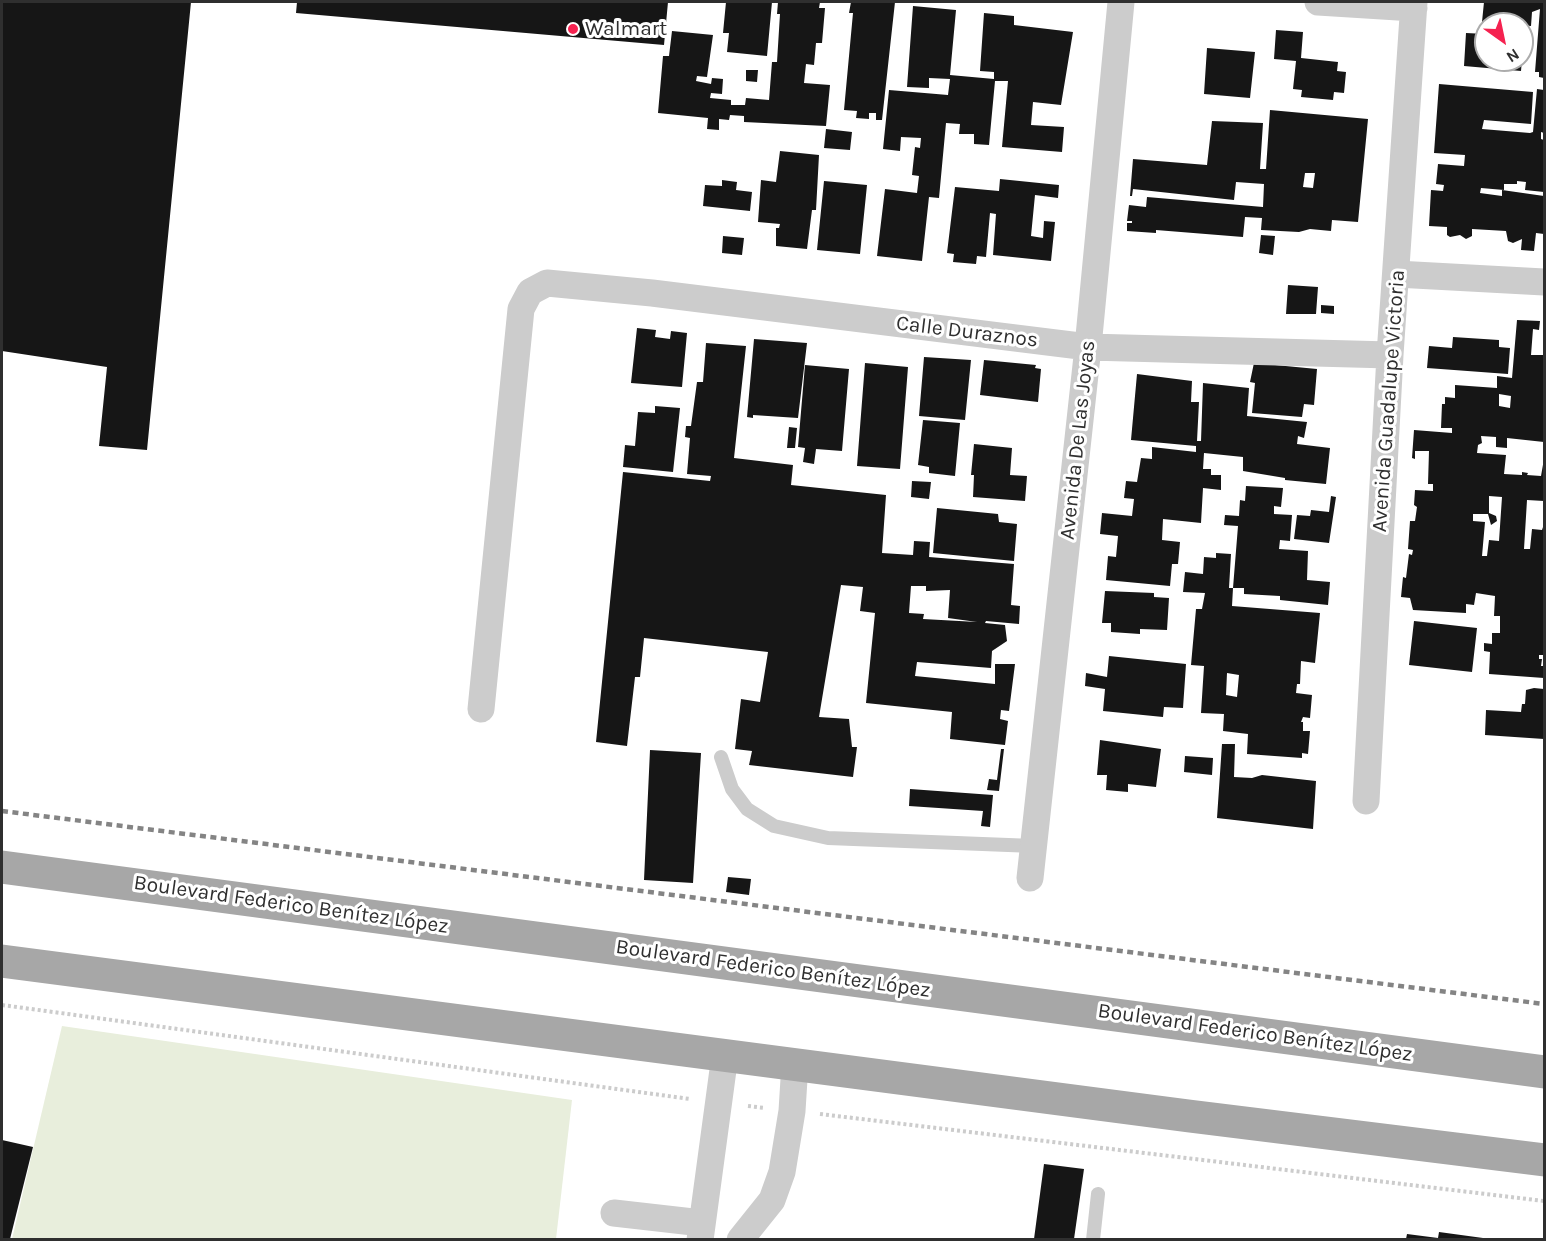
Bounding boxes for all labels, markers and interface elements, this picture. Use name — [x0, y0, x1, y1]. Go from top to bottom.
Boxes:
north arrow — [1474, 12, 1534, 72]
place label: Walmart — [585, 16, 667, 42]
marker: Walmart — [566, 22, 580, 36]
text: N — [1503, 45, 1523, 67]
street label: Avenida Guadalupe Victoria — [1367, 269, 1411, 533]
street label: Calle Duraznos — [895, 311, 1039, 353]
street label: Avenida De Las Joyas — [1055, 339, 1101, 541]
street label: Boulevard Federico Benítez López — [132, 870, 450, 940]
street label: Boulevard Federico Benítez López — [614, 934, 932, 1004]
street label: Boulevard Federico Benítez López — [1096, 998, 1414, 1068]

